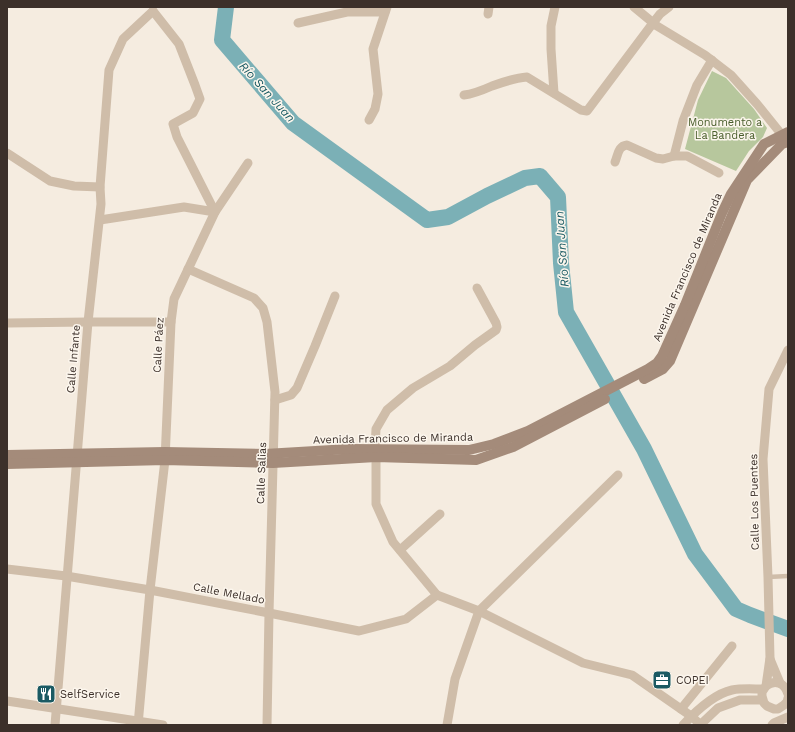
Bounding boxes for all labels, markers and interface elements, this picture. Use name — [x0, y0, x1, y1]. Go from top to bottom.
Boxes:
water label: Río San Juan — [236, 59, 298, 125]
park label: Monumento a La Bandera — [688, 116, 762, 142]
street label: Avenida Francisco de Miranda — [650, 191, 725, 343]
water label: Río San Juan — [552, 211, 572, 287]
street label: Calle Páez — [151, 317, 166, 373]
street label: Calle Infante — [64, 324, 83, 394]
street label: Avenida Francisco de Miranda — [313, 431, 473, 446]
street label: Calle Salias — [254, 442, 269, 504]
street label: Calle Los Puentes — [747, 453, 762, 550]
street label: Calle Mellado — [192, 580, 266, 607]
office icon: COPEI — [651, 669, 673, 691]
place label: COPEI — [676, 674, 709, 687]
restaurant icon: SelfService — [35, 683, 57, 705]
place label: SelfService — [60, 688, 120, 701]

